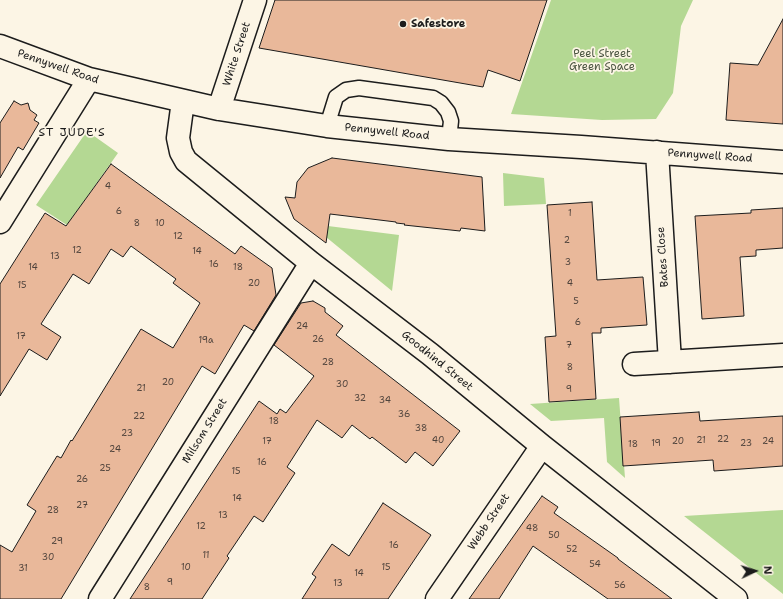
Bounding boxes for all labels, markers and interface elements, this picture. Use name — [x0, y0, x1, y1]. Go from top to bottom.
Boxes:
place label: Safestore — [411, 17, 465, 31]
marker: Safestore — [398, 19, 408, 29]
street label: White Street — [220, 20, 254, 88]
street label: Pennywell Road — [16, 47, 100, 87]
park label: Peel Street Green Space — [569, 47, 635, 73]
street label: Pennywell Road — [344, 121, 430, 143]
district label: ST JUDE'S — [38, 126, 106, 140]
street label: Pennywell Road — [667, 146, 753, 166]
house number: 4 — [105, 182, 111, 192]
house number: 6 — [116, 207, 122, 217]
house number: 1 — [568, 209, 572, 219]
house number: 8 — [134, 219, 140, 229]
house number: 10 — [155, 219, 165, 229]
street label: Bates Close — [654, 226, 672, 288]
house number: 12 — [173, 232, 183, 242]
house number: 2 — [564, 236, 570, 246]
house number: 12 — [72, 246, 82, 256]
house number: 14 — [192, 247, 202, 257]
house number: 13 — [50, 252, 60, 262]
house number: 3 — [565, 258, 571, 268]
house number: 16 — [209, 260, 219, 270]
house number: 14 — [28, 263, 38, 273]
house number: 18 — [233, 263, 243, 273]
house number: 20 — [248, 279, 260, 289]
house number: 4 — [567, 279, 573, 289]
house number: 15 — [17, 281, 27, 291]
house number: 5 — [573, 297, 579, 307]
house number: 6 — [575, 318, 581, 328]
house number: 24 — [296, 322, 308, 332]
street label: Goodhind Street — [399, 328, 475, 394]
house number: 17 — [16, 332, 26, 342]
house number: 26 — [312, 335, 324, 345]
house number: 19a — [198, 336, 214, 346]
house number: 7 — [566, 341, 572, 351]
house number: 28 — [322, 358, 334, 368]
house number: 8 — [567, 363, 573, 373]
house number: 20 — [162, 378, 174, 388]
house number: 30 — [336, 380, 348, 390]
house number: 21 — [136, 384, 146, 394]
house number: 9 — [566, 385, 572, 395]
house number: 32 — [354, 394, 366, 404]
street label: Milsom Street — [180, 396, 230, 466]
house number: 34 — [379, 396, 391, 406]
house number: 36 — [398, 410, 410, 420]
house number: 22 — [133, 412, 145, 422]
house number: 18 — [269, 417, 279, 427]
house number: 38 — [415, 424, 427, 434]
house number: 23 — [121, 429, 133, 439]
house number: 22 — [717, 435, 729, 445]
house number: 40 — [432, 436, 444, 446]
house number: 21 — [696, 436, 706, 446]
house number: 17 — [262, 437, 272, 447]
house number: 20 — [672, 437, 684, 447]
house number: 24 — [762, 437, 774, 447]
house number: 19 — [651, 439, 661, 449]
house number: 23 — [740, 439, 752, 449]
house number: 18 — [628, 440, 638, 450]
house number: 24 — [109, 445, 121, 455]
house number: 16 — [257, 458, 267, 468]
house number: 25 — [99, 464, 111, 474]
house number: 15 — [231, 467, 241, 477]
house number: 26 — [76, 475, 88, 485]
street label: Webb Street — [465, 491, 513, 553]
house number: 14 — [232, 494, 242, 504]
house number: 27 — [76, 501, 88, 511]
house number: 28 — [47, 506, 59, 516]
house number: 13 — [218, 511, 228, 521]
house number: 12 — [196, 522, 206, 532]
house number: 48 — [526, 524, 538, 534]
house number: 50 — [548, 531, 560, 541]
house number: 29 — [51, 537, 63, 547]
house number: 16 — [389, 541, 399, 551]
house number: 52 — [566, 545, 578, 555]
house number: 11 — [202, 551, 210, 561]
north arrow — [735, 551, 775, 591]
house number: 30 — [42, 553, 54, 563]
house number: 54 — [589, 560, 601, 570]
house number: 10 — [181, 563, 191, 573]
house number: 15 — [381, 563, 391, 573]
house number: 31 — [18, 564, 28, 574]
text: N — [760, 565, 775, 575]
house number: 14 — [354, 569, 364, 579]
house number: 9 — [167, 578, 173, 588]
house number: 13 — [333, 579, 343, 589]
house number: 56 — [614, 581, 626, 591]
house number: 8 — [144, 583, 150, 593]

